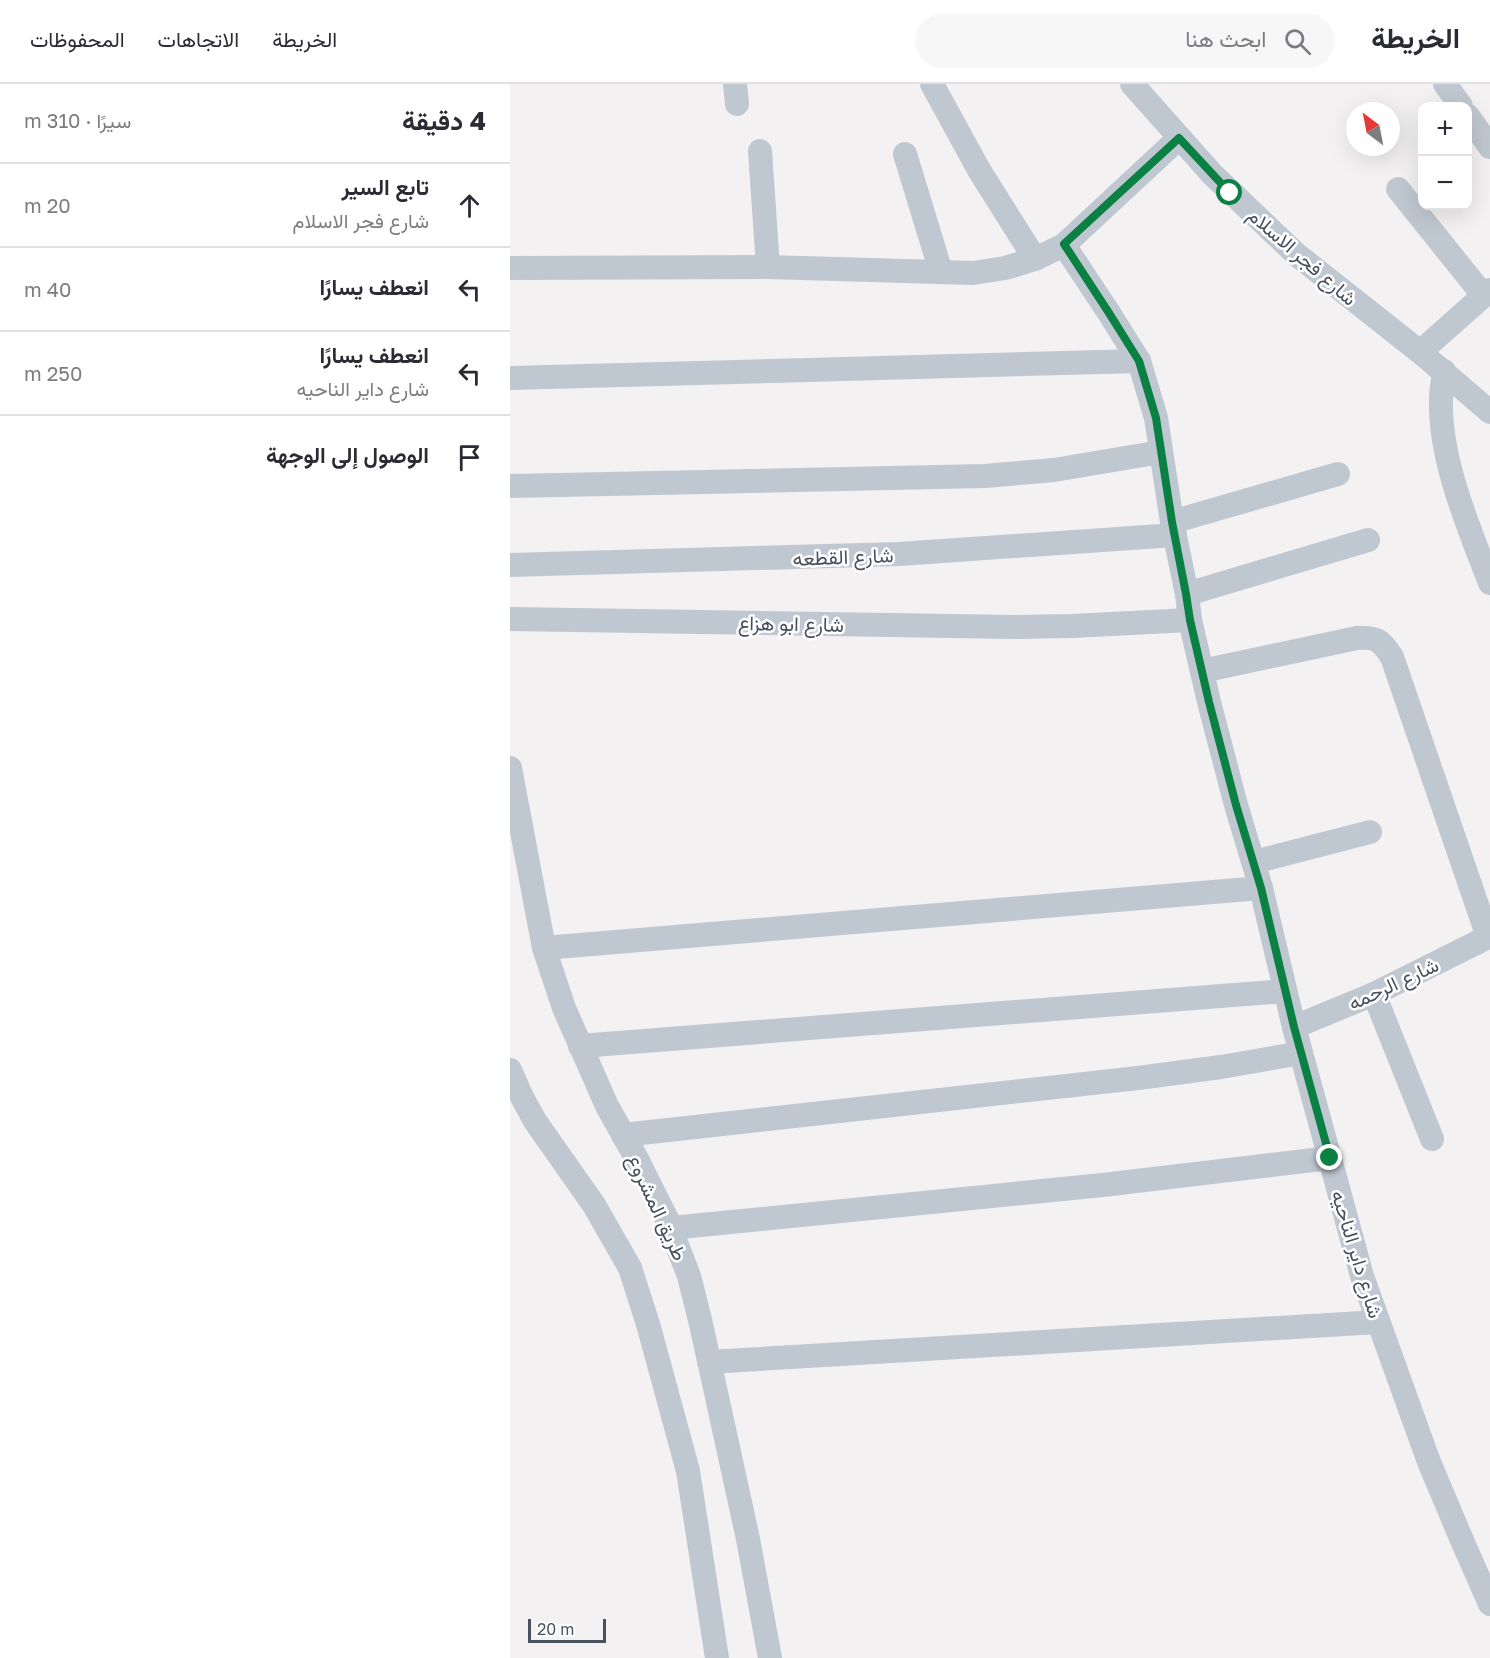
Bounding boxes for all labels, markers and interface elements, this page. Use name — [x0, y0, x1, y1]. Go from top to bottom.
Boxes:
search box — [915, 14, 1335, 68]
text: الخريطة — [1371, 21, 1460, 54]
text: ابحث هنا — [1185, 25, 1266, 52]
icon: search — [1281, 25, 1314, 58]
text: المحفوظات — [30, 26, 125, 52]
text: الاتجاهات — [158, 26, 239, 52]
text: الخريطة — [272, 26, 337, 52]
north arrow — [1346, 102, 1400, 156]
map controls — [1418, 102, 1472, 210]
button: + — [1418, 102, 1472, 156]
text: 4 دقيقة — [402, 105, 486, 136]
text: سيرًا · 310 m — [24, 108, 131, 132]
button: − — [1418, 156, 1472, 210]
text: تابع السير — [341, 173, 429, 200]
route start — [1216, 179, 1242, 205]
icon: ahead — [453, 189, 486, 222]
text: 20 m — [24, 193, 71, 217]
street label: شارع فجر الاسلام — [1242, 202, 1362, 312]
text: شارع فجر الاسلام — [293, 208, 429, 232]
text: انعطف يسارًا — [319, 273, 429, 300]
icon: left — [453, 273, 486, 306]
text: 40 m — [24, 277, 71, 301]
text: انعطف يسارًا — [319, 341, 429, 368]
icon: left — [453, 357, 486, 390]
text: 250 m — [24, 361, 82, 385]
text: شارع داير الناحيه — [297, 376, 429, 400]
text: الوصول إلى الوجهة — [266, 441, 429, 468]
icon: arrive — [453, 441, 486, 474]
street label: شارع القطعه — [792, 542, 894, 573]
street label: شارع ابو هزاع — [738, 610, 844, 639]
street label: شارع الرحمه — [1344, 952, 1443, 1017]
route end — [1316, 1144, 1342, 1170]
street label: طريق المشروع — [620, 1150, 693, 1265]
street label: شارع داير الناحيه — [1324, 1187, 1389, 1322]
scale bar — [528, 1616, 606, 1644]
text: 20 m — [537, 1619, 574, 1639]

